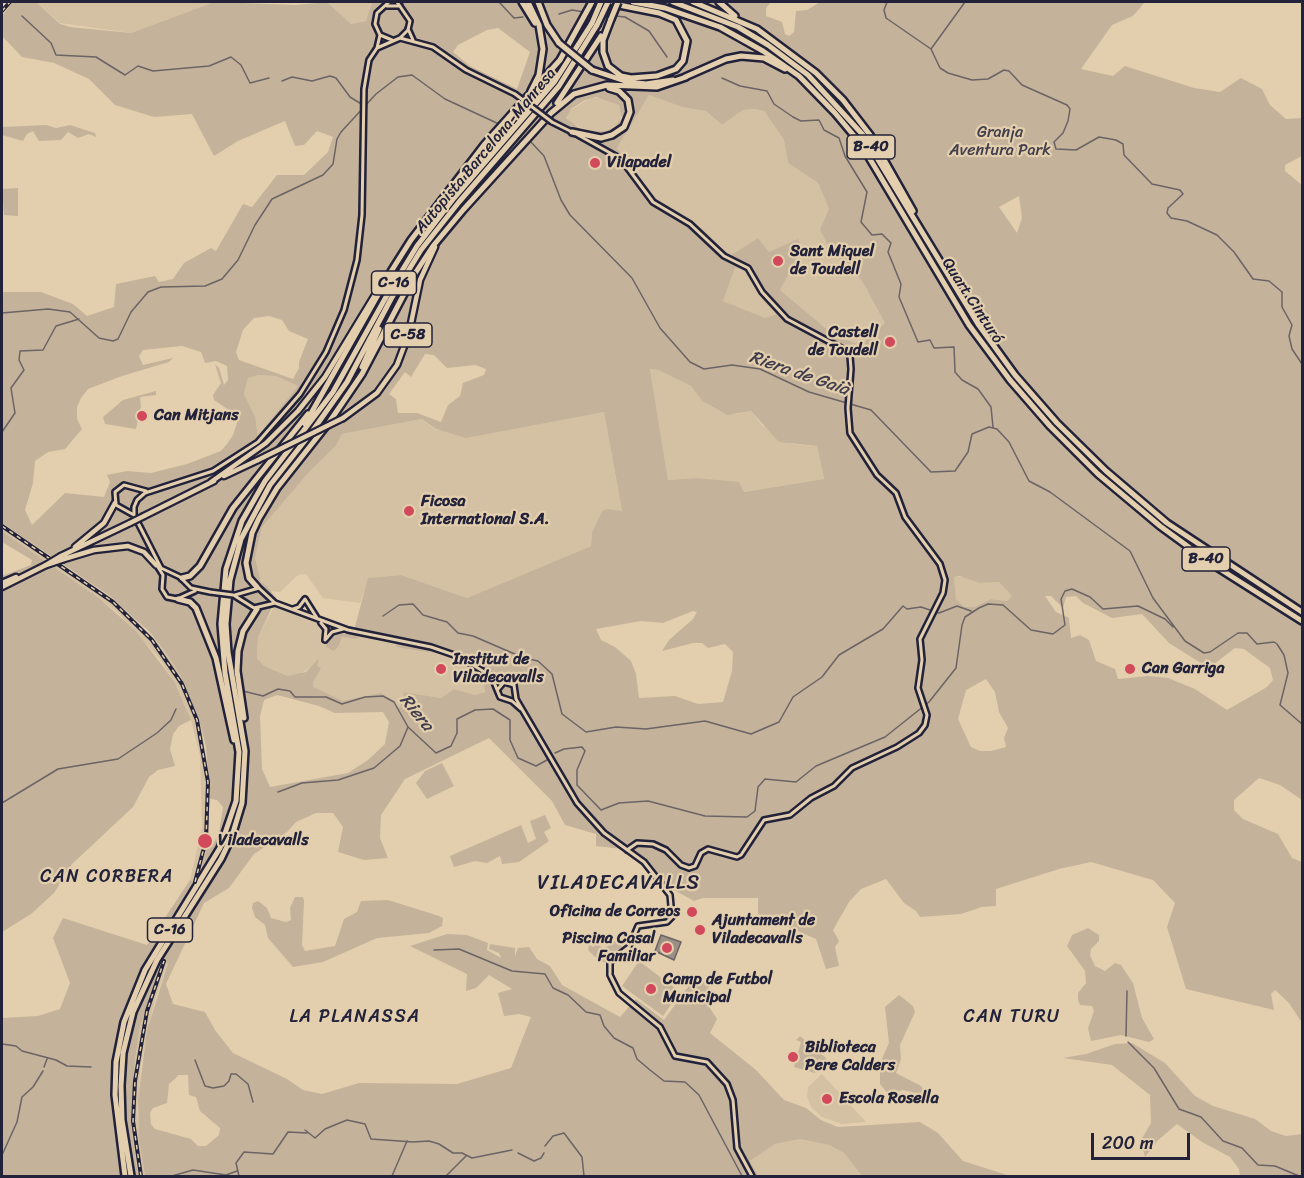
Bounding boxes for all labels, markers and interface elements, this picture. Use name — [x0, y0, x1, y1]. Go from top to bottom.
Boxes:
street label: Autopista Barcelona-Manresa — [411, 65, 561, 237]
park label: Granja Aventura Park — [949, 123, 1051, 161]
road number: B-40 — [847, 135, 895, 159]
place label: Vilapadel — [607, 153, 671, 173]
marker: Vilapadel — [588, 156, 602, 170]
place label: Sant Miquel de Toudell — [790, 242, 874, 280]
marker: Sant Miquel de Toudell — [771, 254, 785, 268]
street label: Quart Cinturó — [937, 255, 1007, 347]
road number: C-16 — [372, 271, 416, 295]
road number: C-58 — [384, 323, 432, 347]
place label: Castell de Toudell — [808, 323, 878, 361]
marker: Castell de Toudell — [883, 335, 897, 349]
water label: Riera de Gaià — [746, 347, 852, 401]
place label: Can Mitjans — [154, 406, 239, 426]
marker: Can Mitjans — [135, 409, 149, 423]
place label: Ficosa International S.A. — [421, 492, 550, 530]
marker: Ficosa International S.A. — [402, 504, 416, 518]
road number: B-40 — [1182, 547, 1230, 571]
place label: Institut de Viladecavalls — [453, 650, 544, 688]
place label: Can Garriga — [1142, 659, 1224, 679]
marker: Institut de Viladecavalls — [434, 662, 448, 676]
marker: Can Garriga — [1123, 662, 1137, 676]
water label: Riera — [394, 690, 438, 736]
place label: Viladecavalls — [218, 831, 309, 851]
marker: Viladecavalls — [196, 832, 214, 850]
district label: CAN CORBERA — [40, 866, 174, 888]
district label: VILADECAVALLS — [536, 872, 702, 896]
place label: Oficina de Correos — [550, 902, 680, 922]
marker: Oficina de Correos — [685, 905, 699, 919]
place label: Ajuntament de Viladecavalls — [712, 911, 815, 949]
road number: C-16 — [148, 918, 192, 942]
marker: Ajuntament de Viladecavalls — [693, 923, 707, 937]
place label: Piscina Casal Familiar — [562, 929, 655, 967]
marker: Piscina Casal Familiar — [660, 941, 674, 955]
place label: Camp de Futbol Municipal — [663, 970, 772, 1008]
marker: Camp de Futbol Municipal — [644, 982, 658, 996]
district label: LA PLANASSA — [289, 1006, 421, 1028]
district label: CAN TURU — [964, 1006, 1060, 1028]
place label: Biblioteca Pere Calders — [805, 1038, 895, 1076]
marker: Biblioteca Pere Calders — [786, 1050, 800, 1064]
place label: Escola Rosella — [839, 1089, 939, 1109]
marker: Escola Rosella — [820, 1092, 834, 1106]
scale bar — [1094, 1121, 1193, 1159]
text: 200 m — [1102, 1127, 1154, 1159]

